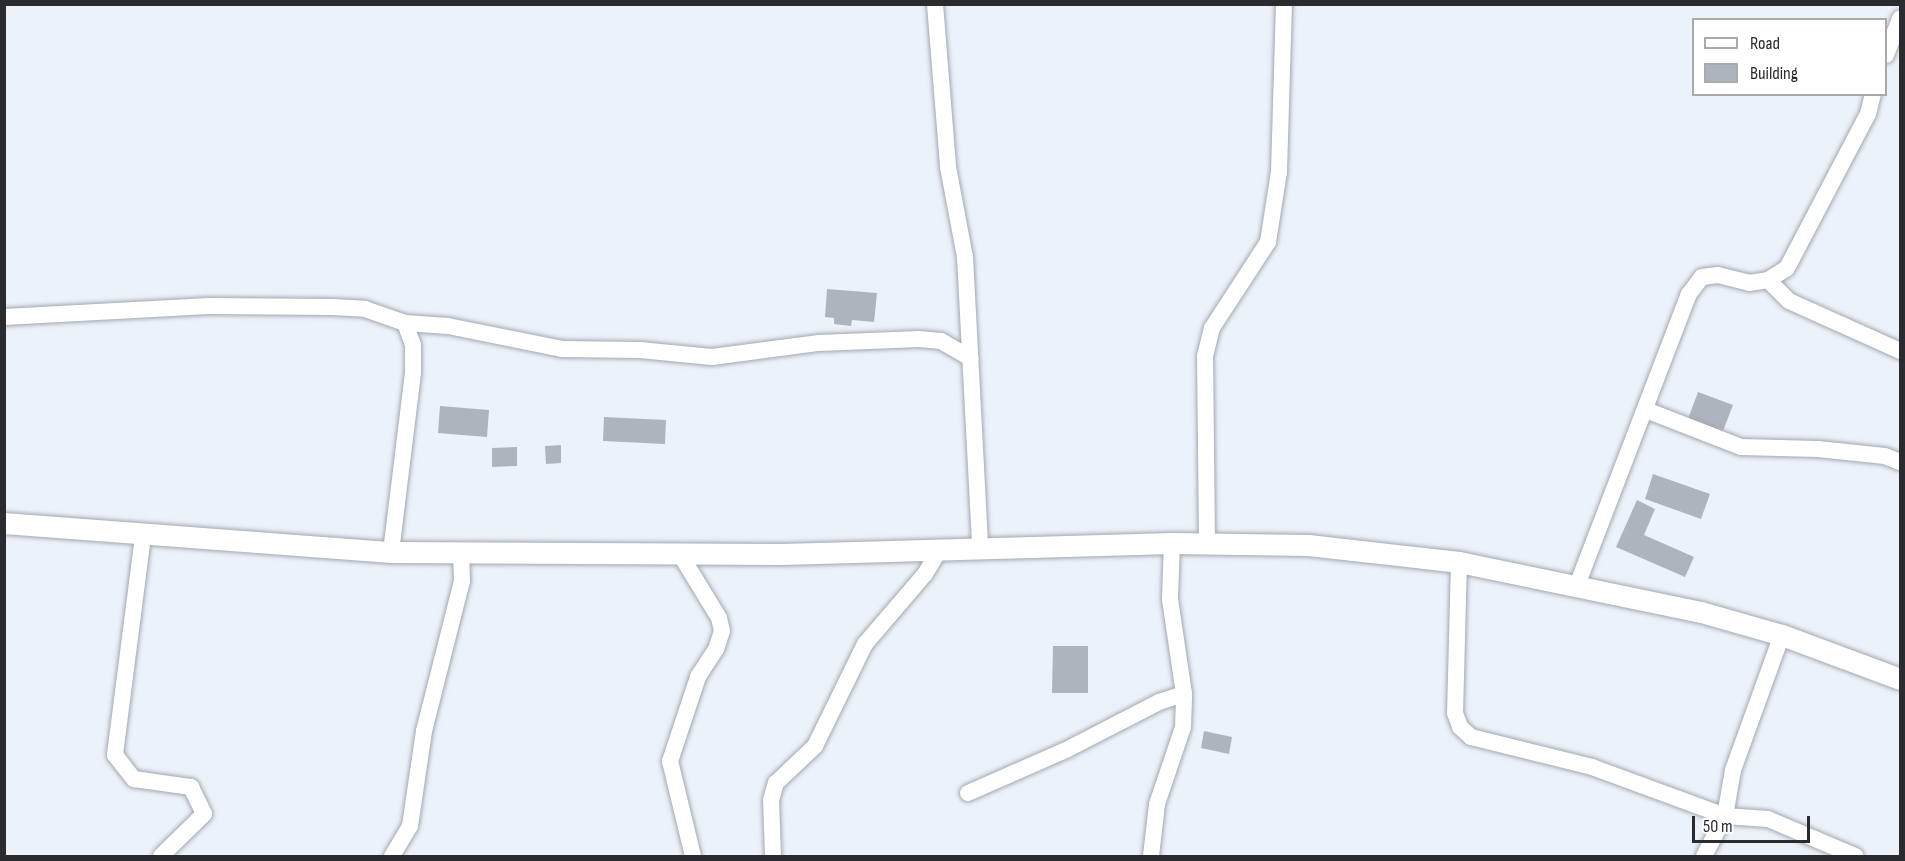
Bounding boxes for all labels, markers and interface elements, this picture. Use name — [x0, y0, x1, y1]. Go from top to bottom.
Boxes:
legend — [1692, 18, 1887, 96]
text: Road — [1750, 33, 1780, 54]
text: Building — [1750, 63, 1798, 84]
scale bar — [1695, 804, 1814, 842]
text: 50 m — [1703, 816, 1733, 837]

